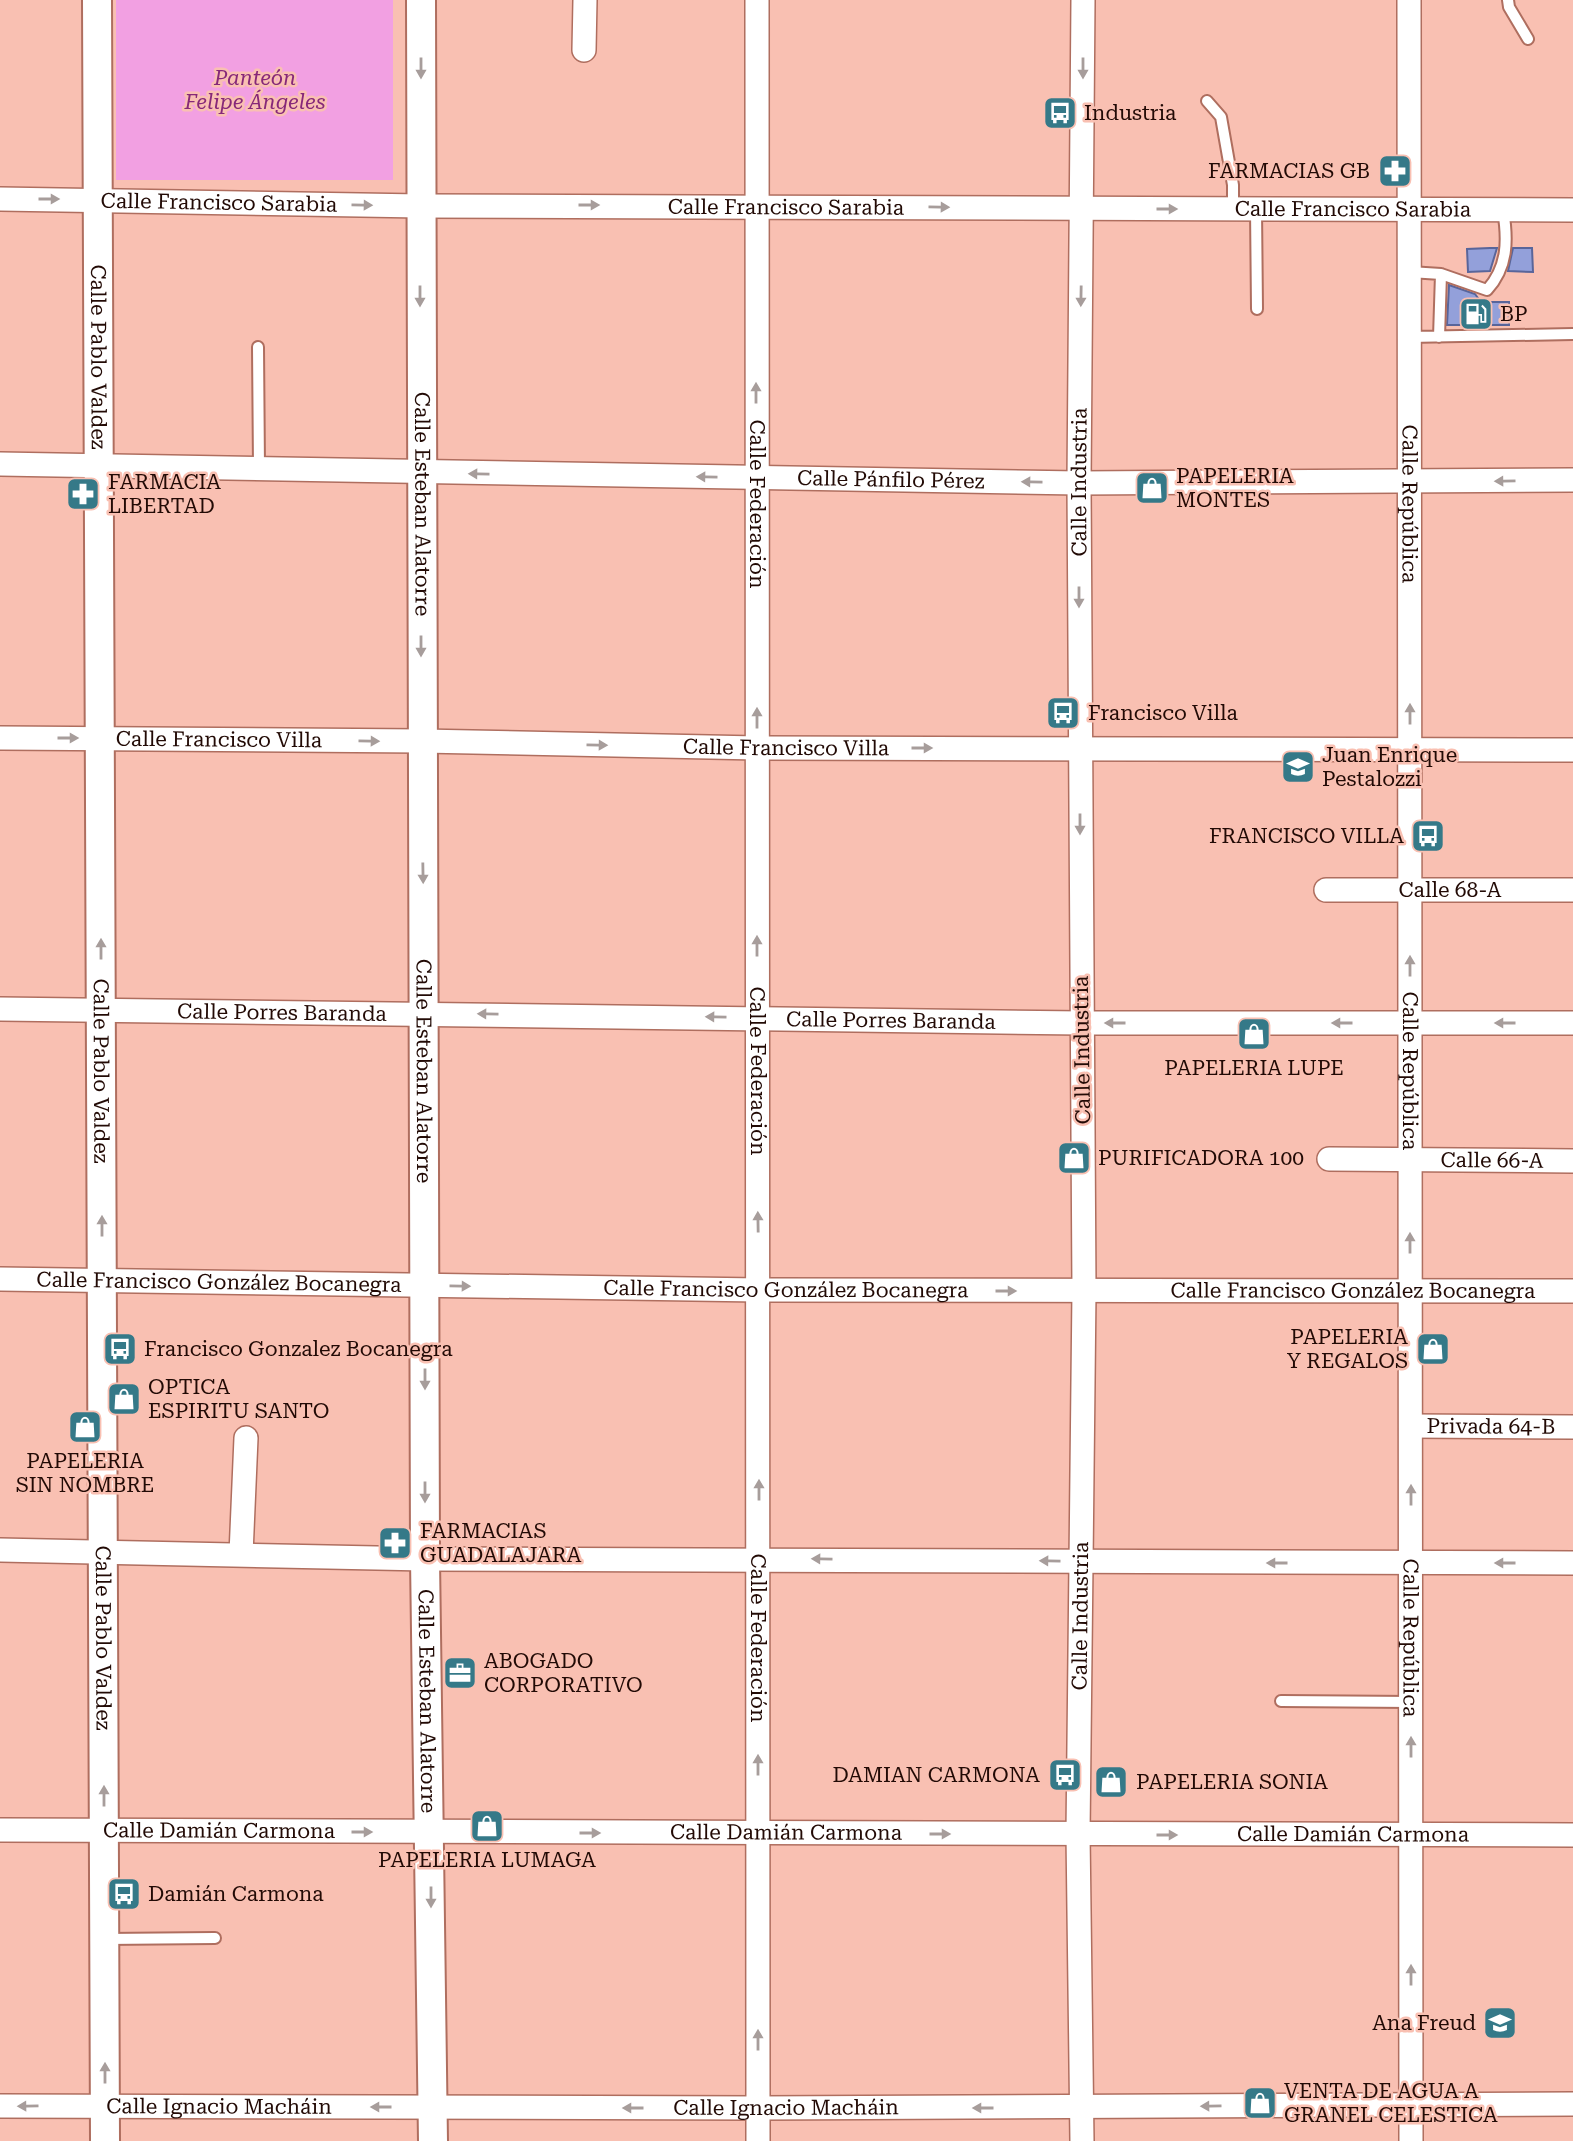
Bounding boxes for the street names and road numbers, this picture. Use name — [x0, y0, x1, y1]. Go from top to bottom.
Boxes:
street label: Calle Francisco Sarabia — [101, 189, 338, 217]
street label: Calle Francisco Sarabia — [668, 195, 905, 220]
street label: Calle Francisco Sarabia — [1235, 197, 1472, 222]
street label: Calle Pablo Valdez — [86, 264, 111, 450]
street label: Calle Esteban Alatorre — [410, 392, 435, 616]
street label: Calle Industria — [1067, 407, 1092, 557]
street label: Calle Federación — [745, 419, 769, 589]
street label: Calle República — [1397, 425, 1422, 584]
street label: Calle Pánfilo Pérez — [797, 466, 985, 493]
street label: Calle Francisco Villa — [116, 727, 323, 752]
street label: Calle Francisco Villa — [683, 734, 890, 760]
street label: Calle 68-A — [1399, 878, 1502, 902]
street label: Calle Esteban Alatorre — [411, 959, 436, 1183]
street label: Calle Industria — [1069, 975, 1095, 1125]
street label: Calle Pablo Valdez — [89, 978, 113, 1164]
street label: Calle Federación — [745, 986, 770, 1156]
street label: Calle República — [1398, 992, 1422, 1151]
street label: Calle Porres Baranda — [177, 999, 388, 1026]
street label: Calle Porres Baranda — [786, 1007, 997, 1034]
street label: Calle 66-A — [1440, 1148, 1544, 1173]
street label: Calle Francisco González Bocanegra — [36, 1268, 402, 1297]
street label: Calle Francisco González Bocanegra — [603, 1276, 969, 1302]
street label: Calle Francisco González Bocanegra — [1170, 1279, 1536, 1303]
street label: Privada 64-B — [1426, 1414, 1556, 1439]
street label: Calle Industria — [1068, 1541, 1093, 1691]
street label: Calle Pablo Valdez — [91, 1545, 115, 1731]
street label: Calle Federación — [746, 1553, 770, 1723]
street label: Calle República — [1398, 1559, 1423, 1718]
street label: Calle Esteban Alatorre — [413, 1589, 440, 1813]
street label: Calle Damián Carmona — [103, 1818, 336, 1843]
street label: Calle Damián Carmona — [670, 1820, 903, 1845]
street label: Calle Damián Carmona — [1237, 1822, 1470, 1847]
street label: Calle Ignacio Macháin — [106, 2094, 332, 2119]
street label: Calle Ignacio Macháin — [673, 2095, 899, 2120]

